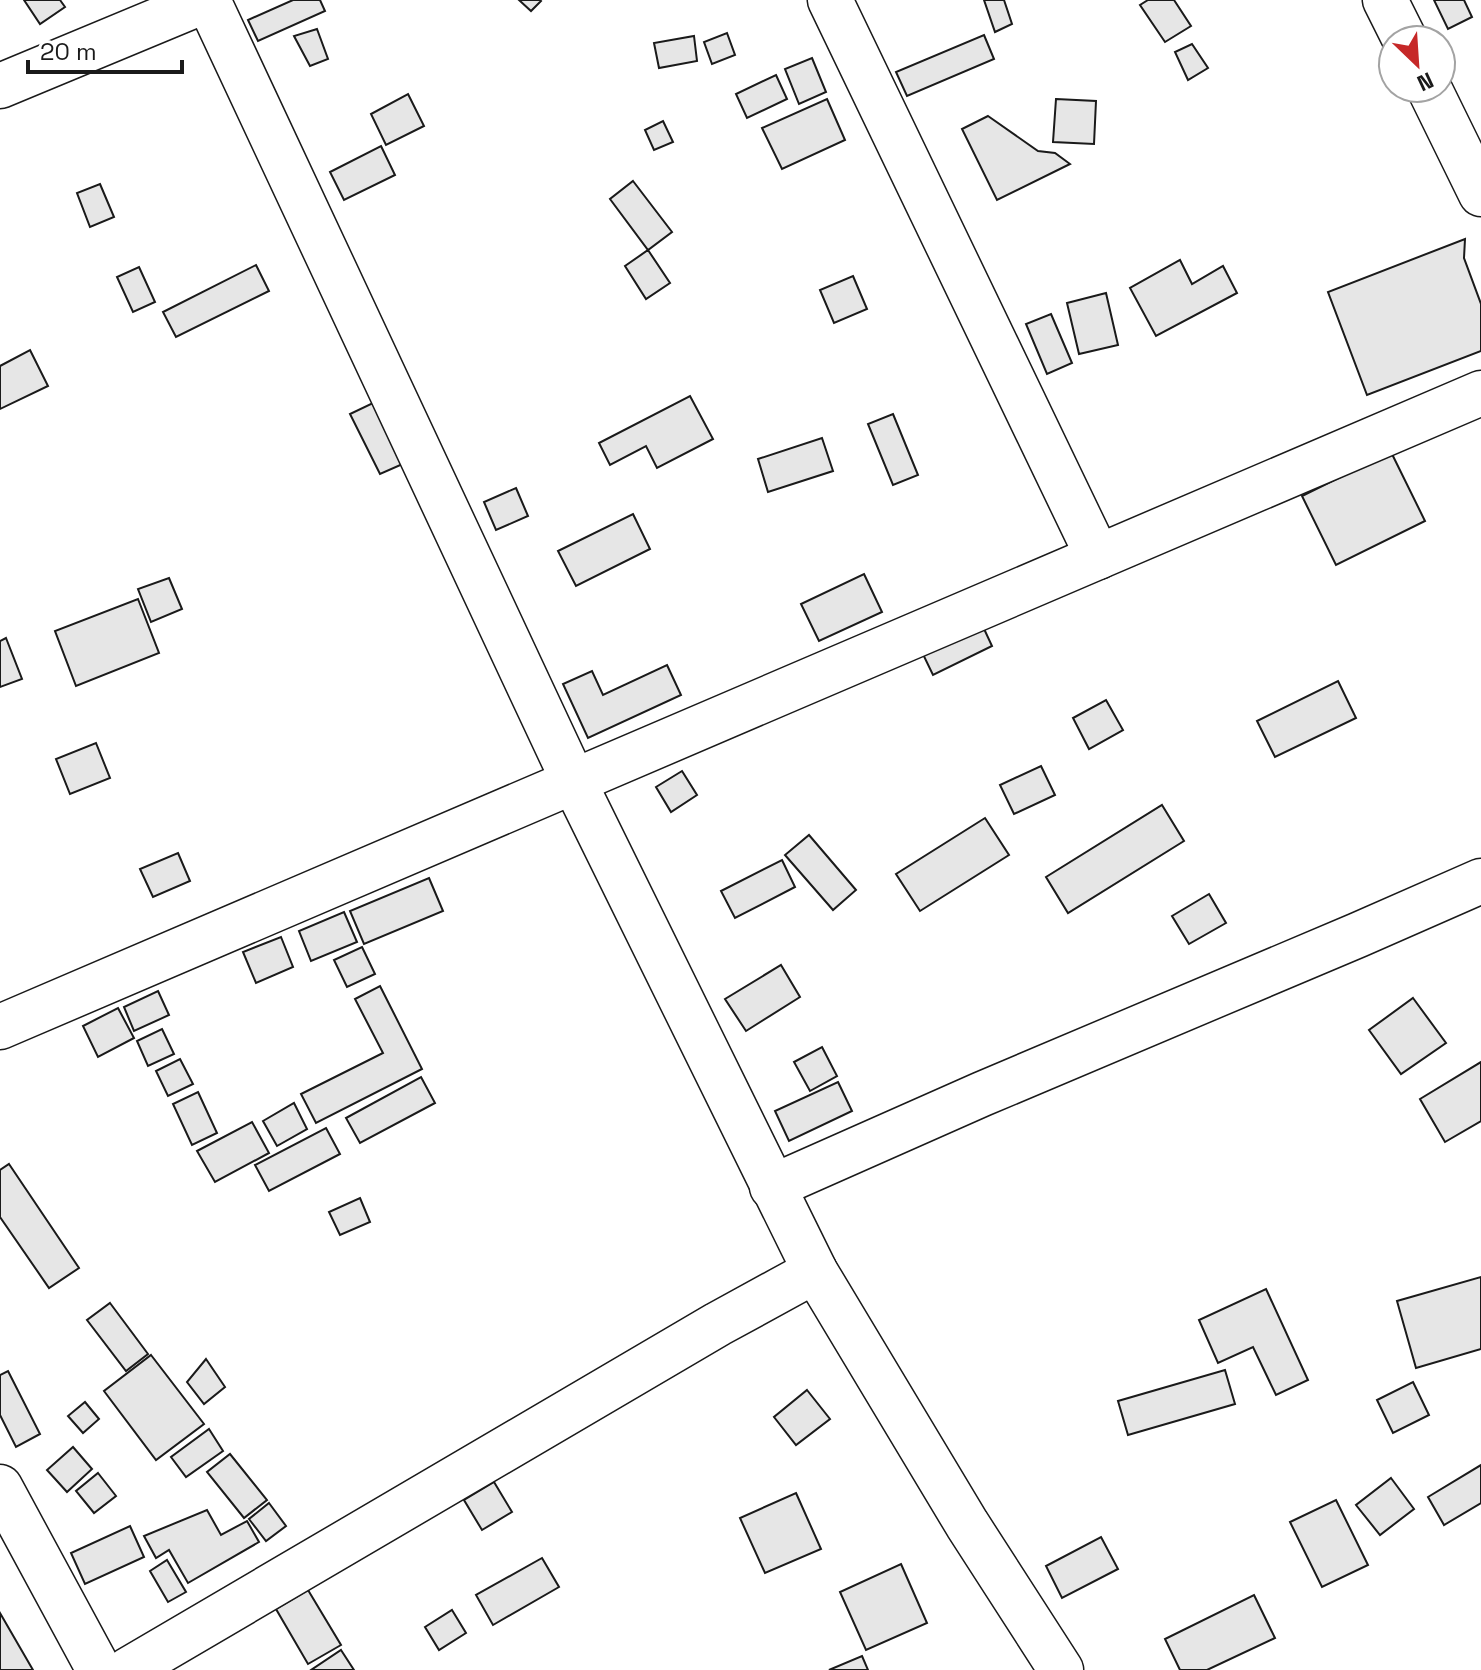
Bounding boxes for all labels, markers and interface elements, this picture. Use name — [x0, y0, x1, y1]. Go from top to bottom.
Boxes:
scale bar — [28, 24, 182, 74]
north arrow — [1377, 24, 1457, 104]
text: 20 m — [40, 36, 97, 67]
text: N — [1413, 66, 1438, 98]

